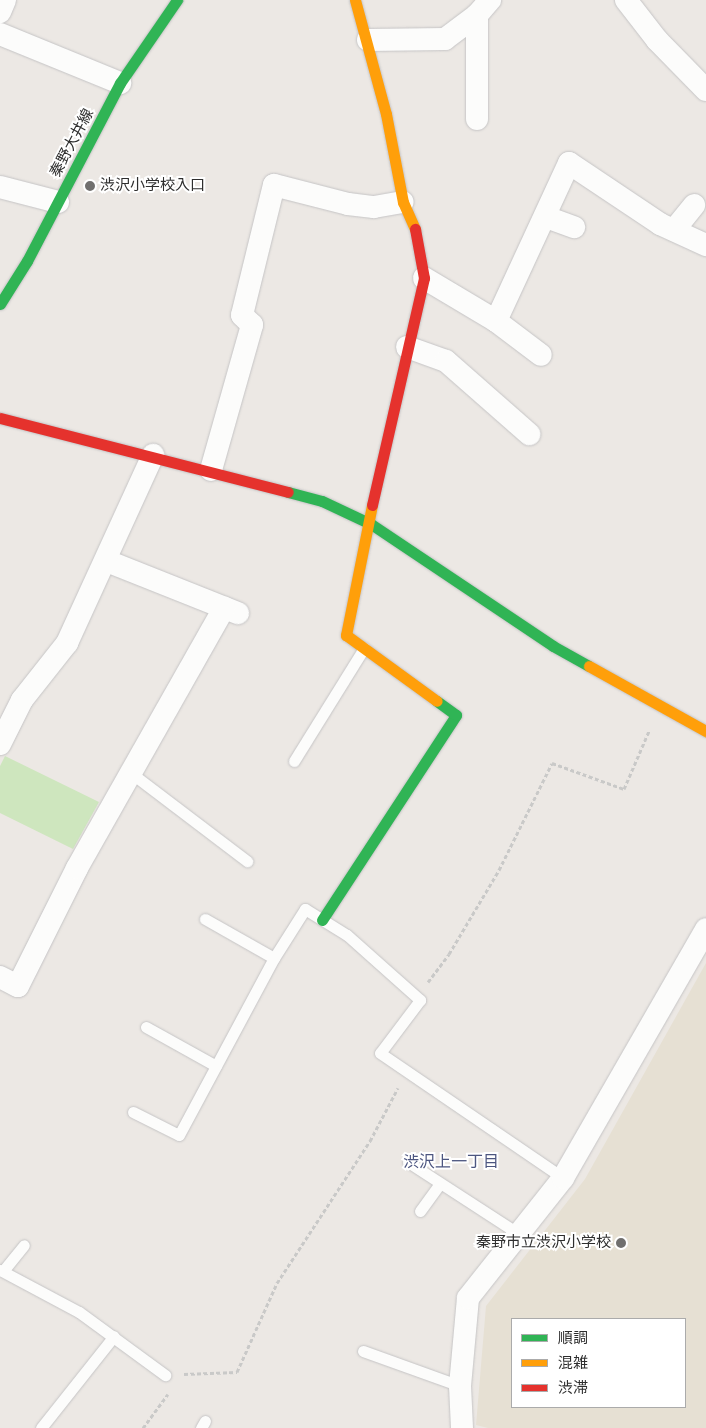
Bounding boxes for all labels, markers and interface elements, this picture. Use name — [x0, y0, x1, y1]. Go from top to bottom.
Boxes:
street label: 秦野大井線 — [46, 106, 98, 180]
place label: 渋沢小学校入口 — [100, 177, 205, 195]
marker: 渋沢小学校入口 — [84, 180, 96, 192]
district label: 渋沢上一丁目 — [403, 1152, 499, 1172]
place label: 秦野市立渋沢小学校 — [476, 1234, 611, 1252]
marker: 秦野市立渋沢小学校 — [615, 1237, 627, 1249]
legend — [511, 1318, 686, 1408]
text: 順調 — [558, 1328, 588, 1349]
text: 混雑 — [558, 1353, 588, 1374]
text: 渋滞 — [558, 1378, 588, 1399]

